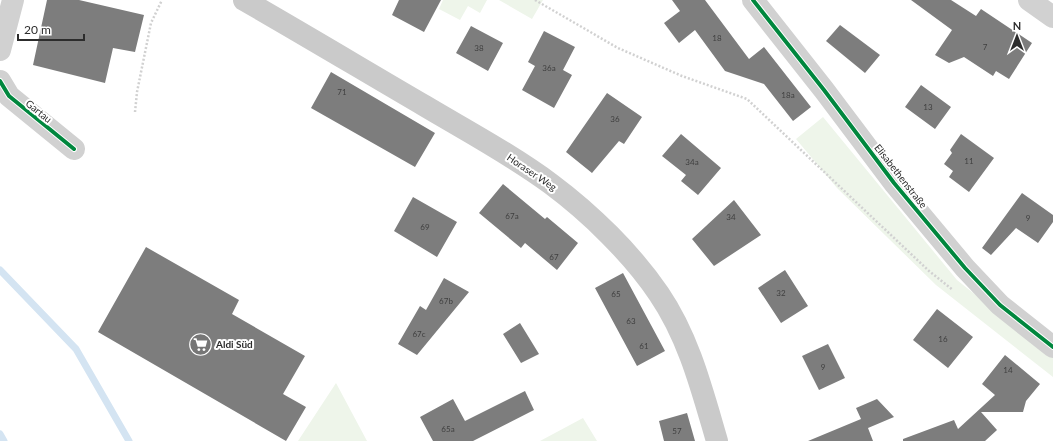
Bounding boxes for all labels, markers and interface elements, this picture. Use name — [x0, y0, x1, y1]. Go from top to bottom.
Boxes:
scale bar — [18, 16, 84, 42]
north arrow — [997, 16, 1037, 56]
text: N — [1013, 19, 1021, 32]
text: 20 m — [24, 22, 51, 37]
house number: 18 — [712, 33, 722, 43]
house number: 7 — [983, 42, 988, 52]
house number: 38 — [474, 43, 484, 53]
house number: 36a — [542, 63, 556, 73]
house number: 71 — [337, 87, 347, 97]
house number: 18a — [781, 90, 795, 100]
street label: Gartau — [24, 97, 54, 125]
house number: 13 — [923, 102, 933, 112]
house number: 36 — [610, 114, 620, 124]
street label: Elisabethenstraße — [872, 141, 930, 211]
street label: Horaser Weg — [505, 151, 559, 193]
house number: 11 — [964, 156, 974, 166]
house number: 34a — [685, 157, 699, 167]
house number: 67a — [505, 211, 519, 221]
house number: 34 — [726, 212, 736, 222]
house number: 9 — [1026, 213, 1031, 223]
house number: 69 — [420, 222, 430, 232]
house number: 67 — [549, 252, 559, 262]
house number: 32 — [776, 288, 786, 298]
house number: 65 — [611, 289, 621, 299]
house number: 67b — [439, 296, 453, 306]
house number: 63 — [626, 316, 636, 326]
house number: 67c — [412, 329, 426, 339]
supermarket icon: Aldi Süd — [188, 331, 214, 357]
house number: 16 — [938, 334, 948, 344]
place label: Aldi Süd — [215, 338, 253, 350]
house number: 61 — [639, 341, 649, 351]
house number: 9 — [821, 362, 826, 372]
house number: 14 — [1003, 365, 1013, 375]
house number: 65a — [441, 424, 455, 434]
house number: 57 — [672, 426, 682, 436]

